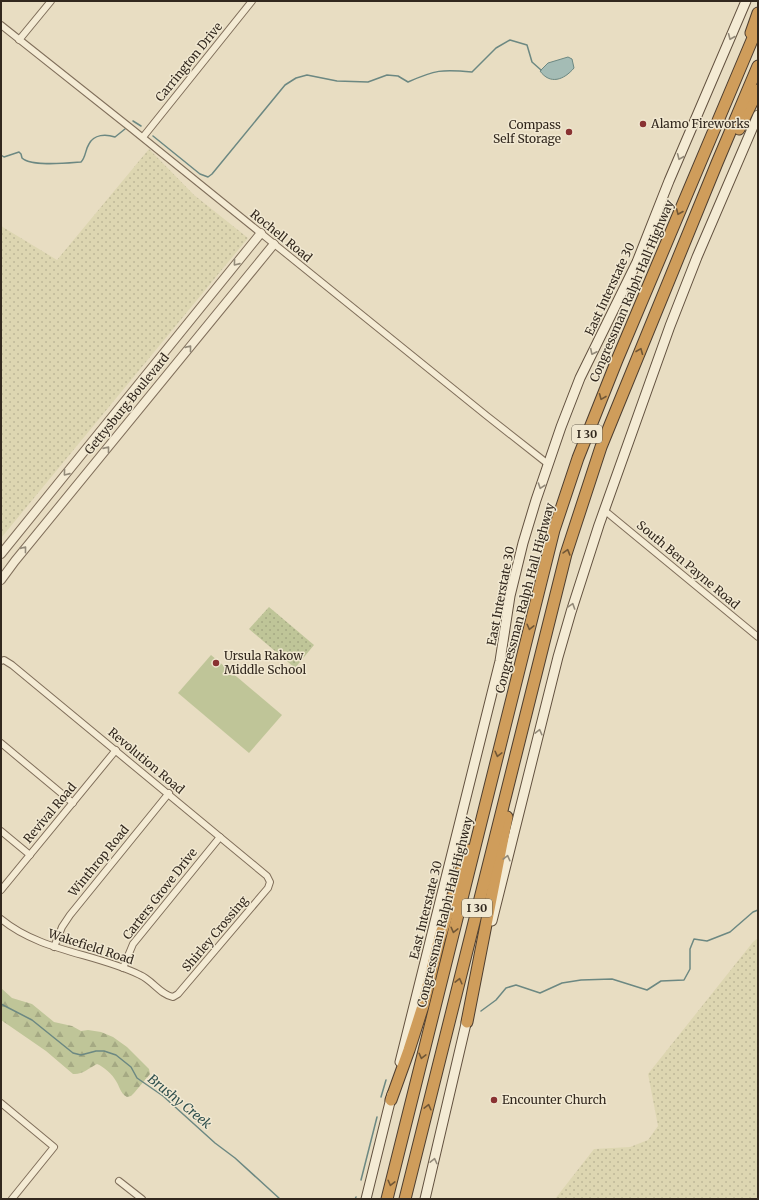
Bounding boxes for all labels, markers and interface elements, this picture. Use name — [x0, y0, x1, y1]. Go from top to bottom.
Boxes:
street label: Carrington Drive — [152, 19, 225, 104]
one-way arrow — [727, 33, 735, 40]
place label: Alamo Fireworks — [650, 116, 750, 131]
place label: Compass Self Storage — [493, 117, 561, 146]
marker: Alamo Fireworks — [638, 119, 648, 129]
marker: Compass Self Storage — [564, 127, 574, 137]
one-way arrow — [676, 153, 684, 160]
street label: Congressman Ralph Hall Highway — [586, 197, 677, 384]
street label: Rochell Road — [247, 206, 315, 265]
one-way arrow — [676, 209, 684, 216]
street label: East Interstate 30 — [581, 240, 638, 338]
one-way arrow — [234, 259, 241, 266]
one-way arrow — [184, 345, 191, 352]
one-way arrow — [590, 348, 598, 355]
one-way arrow — [635, 348, 643, 355]
street label: Gettysburg Boulevard — [81, 350, 172, 457]
one-way arrow — [599, 392, 607, 400]
road number: I 30 — [572, 425, 602, 443]
one-way arrow — [102, 446, 109, 453]
one-way arrow — [63, 468, 70, 475]
one-way arrow — [537, 482, 545, 489]
street label: Congressman Ralph Hall Highway — [492, 501, 557, 695]
street label: South Ben Payne Road — [634, 517, 743, 612]
street label: East Interstate 30 — [484, 545, 518, 647]
one-way arrow — [20, 547, 27, 554]
one-way arrow — [562, 549, 571, 556]
one-way arrow — [568, 603, 576, 610]
one-way arrow — [526, 624, 534, 631]
place label: Ursula Rakow Middle School — [224, 648, 306, 677]
marker: Ursula Rakow Middle School — [211, 658, 221, 668]
street label: Revolution Road — [105, 724, 187, 797]
one-way arrow — [535, 729, 543, 735]
one-way arrow — [494, 750, 503, 757]
street label: Revival Road — [20, 779, 79, 846]
street label: Congressman Ralph Hall Highway — [413, 815, 476, 1009]
street label: Winthrop Road — [65, 822, 132, 900]
street label: Carters Grove Drive — [119, 845, 200, 942]
one-way arrow — [503, 854, 511, 861]
street label: East Interstate 30 — [406, 859, 445, 961]
street label: Shirley Crossing — [179, 892, 251, 975]
road number: I 30 — [462, 899, 492, 917]
street label: Wakefield Road — [45, 925, 136, 967]
one-way arrow — [450, 927, 459, 934]
one-way arrow — [454, 977, 463, 984]
one-way arrow — [419, 1053, 427, 1060]
water label: Brushy Creek — [144, 1070, 215, 1132]
place label: Encounter Church — [502, 1092, 607, 1107]
marker: Encounter Church — [489, 1095, 499, 1105]
one-way arrow — [423, 1104, 431, 1110]
one-way arrow — [430, 1158, 438, 1164]
one-way arrow — [387, 1179, 396, 1186]

